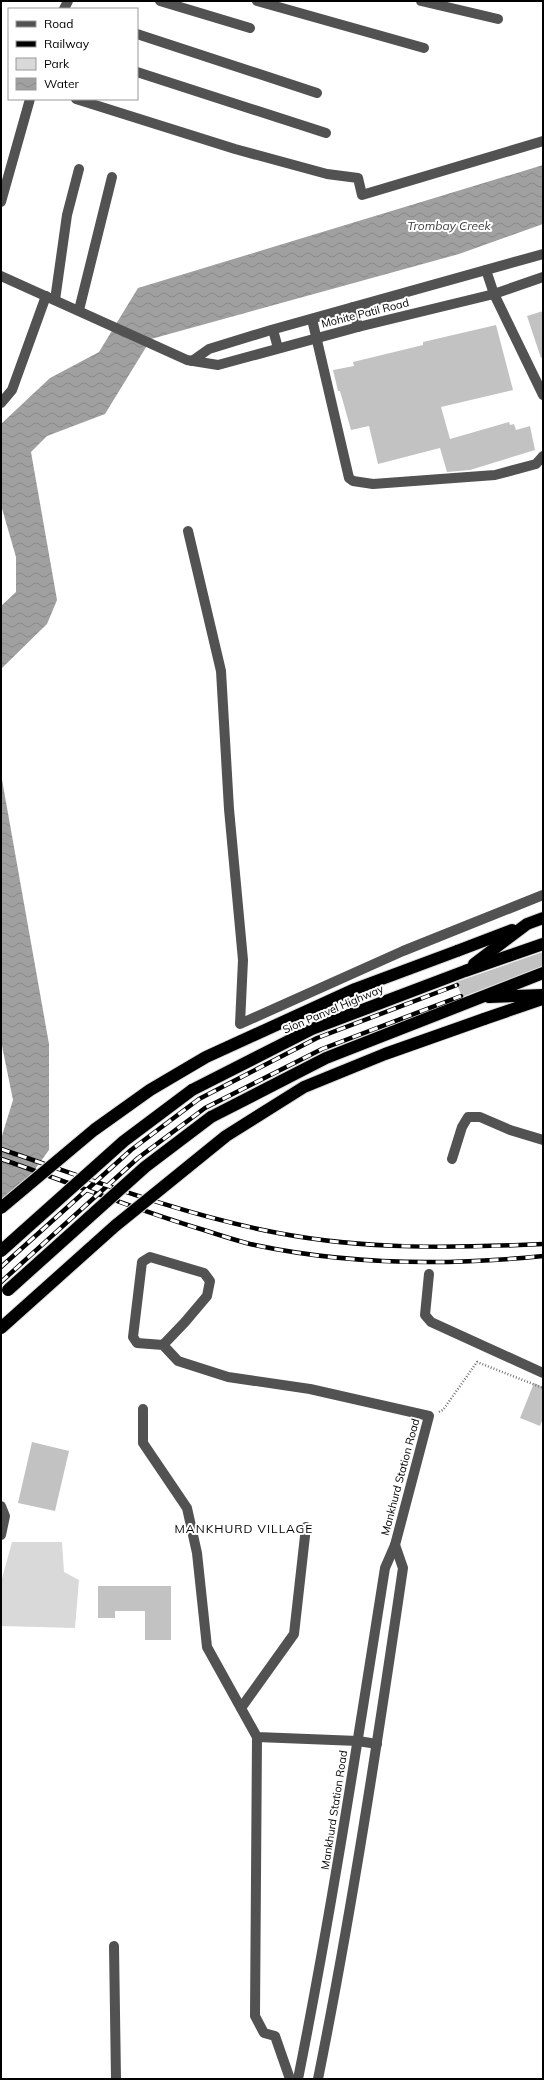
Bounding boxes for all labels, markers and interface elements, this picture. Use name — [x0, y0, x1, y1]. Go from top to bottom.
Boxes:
legend — [8, 8, 138, 100]
text: Road — [44, 16, 73, 31]
text: Railway — [44, 36, 90, 51]
text: Park — [44, 56, 70, 71]
text: Water — [44, 76, 80, 91]
water label: Trombay Creek — [407, 218, 492, 233]
street label: Mohite Patil Road — [320, 295, 410, 331]
street label: Sion Panvel Highway — [281, 981, 386, 1037]
street label: Mankhurd Station Road — [378, 1417, 422, 1537]
district label: MANKHURD VILLAGE — [175, 1521, 313, 1536]
street label: Mankhurd Station Road — [318, 1749, 350, 1871]

